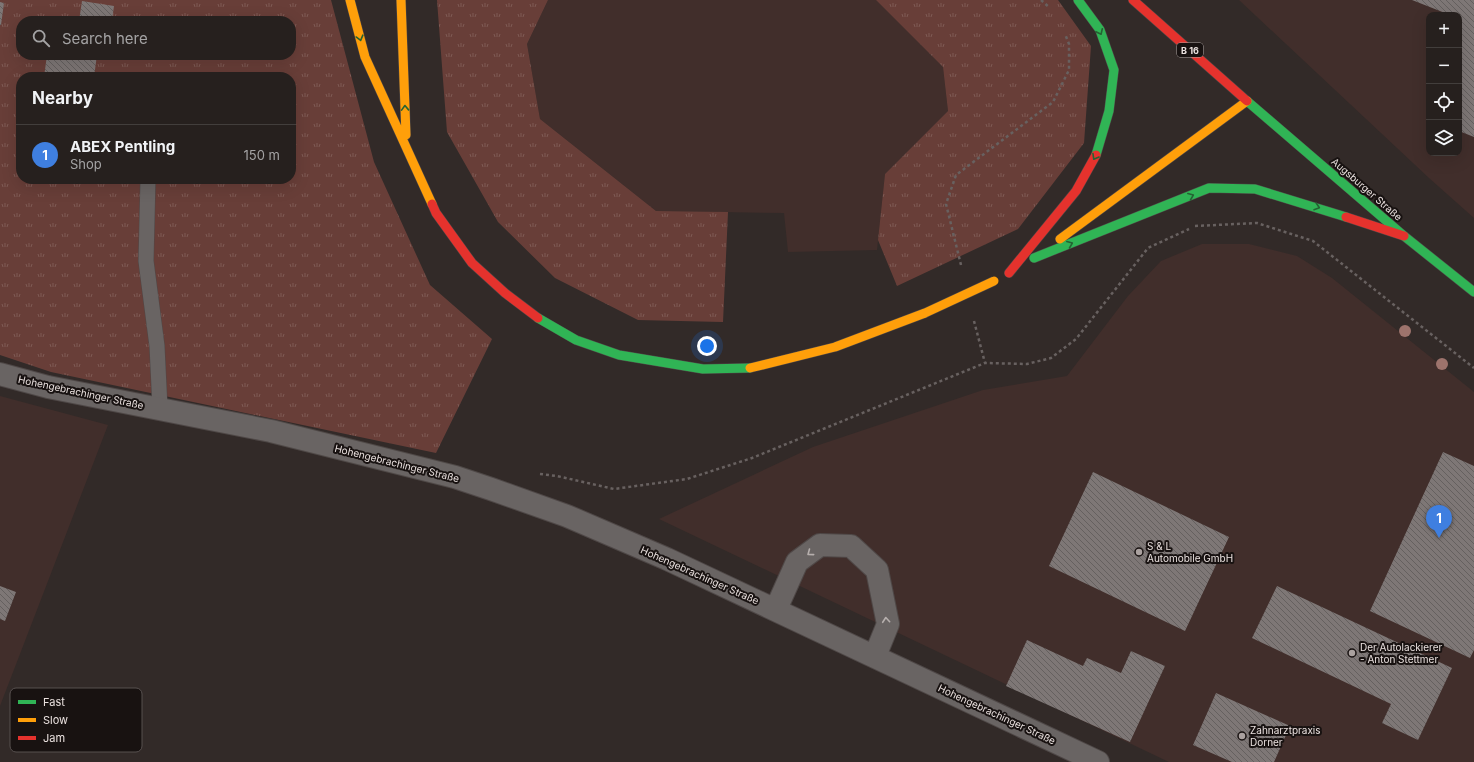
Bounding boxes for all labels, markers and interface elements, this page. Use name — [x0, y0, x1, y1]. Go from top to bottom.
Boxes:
map controls — [1426, 12, 1462, 156]
button: + — [1426, 12, 1462, 48]
search box — [16, 16, 296, 60]
icon: search — [30, 27, 52, 49]
one-way arrow — [1095, 28, 1103, 36]
text: Search here — [62, 29, 148, 48]
one-way arrow — [355, 34, 364, 41]
road number: B 16 — [1177, 43, 1203, 57]
button: − — [1426, 48, 1462, 84]
button: locate — [1426, 84, 1462, 120]
text: Nearby — [32, 88, 93, 108]
one-way arrow — [401, 105, 409, 111]
button: layers — [1426, 120, 1462, 156]
text: ABEX Pentling — [70, 137, 175, 156]
text: 1 — [42, 147, 48, 163]
text: 150 m — [244, 147, 280, 163]
one-way arrow — [1092, 153, 1099, 160]
street label: Augsburger Straße — [1329, 155, 1405, 223]
text: Shop — [70, 156, 102, 172]
one-way arrow — [1188, 192, 1195, 200]
one-way arrow — [1314, 202, 1321, 211]
one-way arrow — [1067, 240, 1074, 248]
your location — [697, 336, 717, 356]
street label: Hohengebrachinger Straße — [17, 373, 145, 411]
street label: Hohengebrachinger Straße — [333, 442, 461, 484]
pin: 1 — [1426, 505, 1452, 538]
place label: S & L Automobile GmbH — [1147, 540, 1233, 564]
street label: Hohengebrachinger Straße — [639, 543, 761, 607]
marker: S & L Automobile GmbH — [1134, 547, 1144, 557]
one-way arrow — [807, 548, 814, 555]
one-way arrow — [882, 616, 891, 623]
place label: Der Autolackierer - Anton Stettmer — [1360, 641, 1443, 665]
marker: Der Autolackierer - Anton Stettmer — [1347, 648, 1357, 658]
street label: Hohengebrachinger Straße — [936, 681, 1058, 747]
legend — [10, 688, 142, 752]
text: Fast — [43, 695, 65, 709]
text: Slow — [43, 713, 68, 727]
place label: Zahnarztpraxis Dorner — [1250, 724, 1321, 748]
text: Jam — [43, 731, 65, 745]
marker: Zahnarztpraxis Dorner — [1237, 731, 1247, 741]

